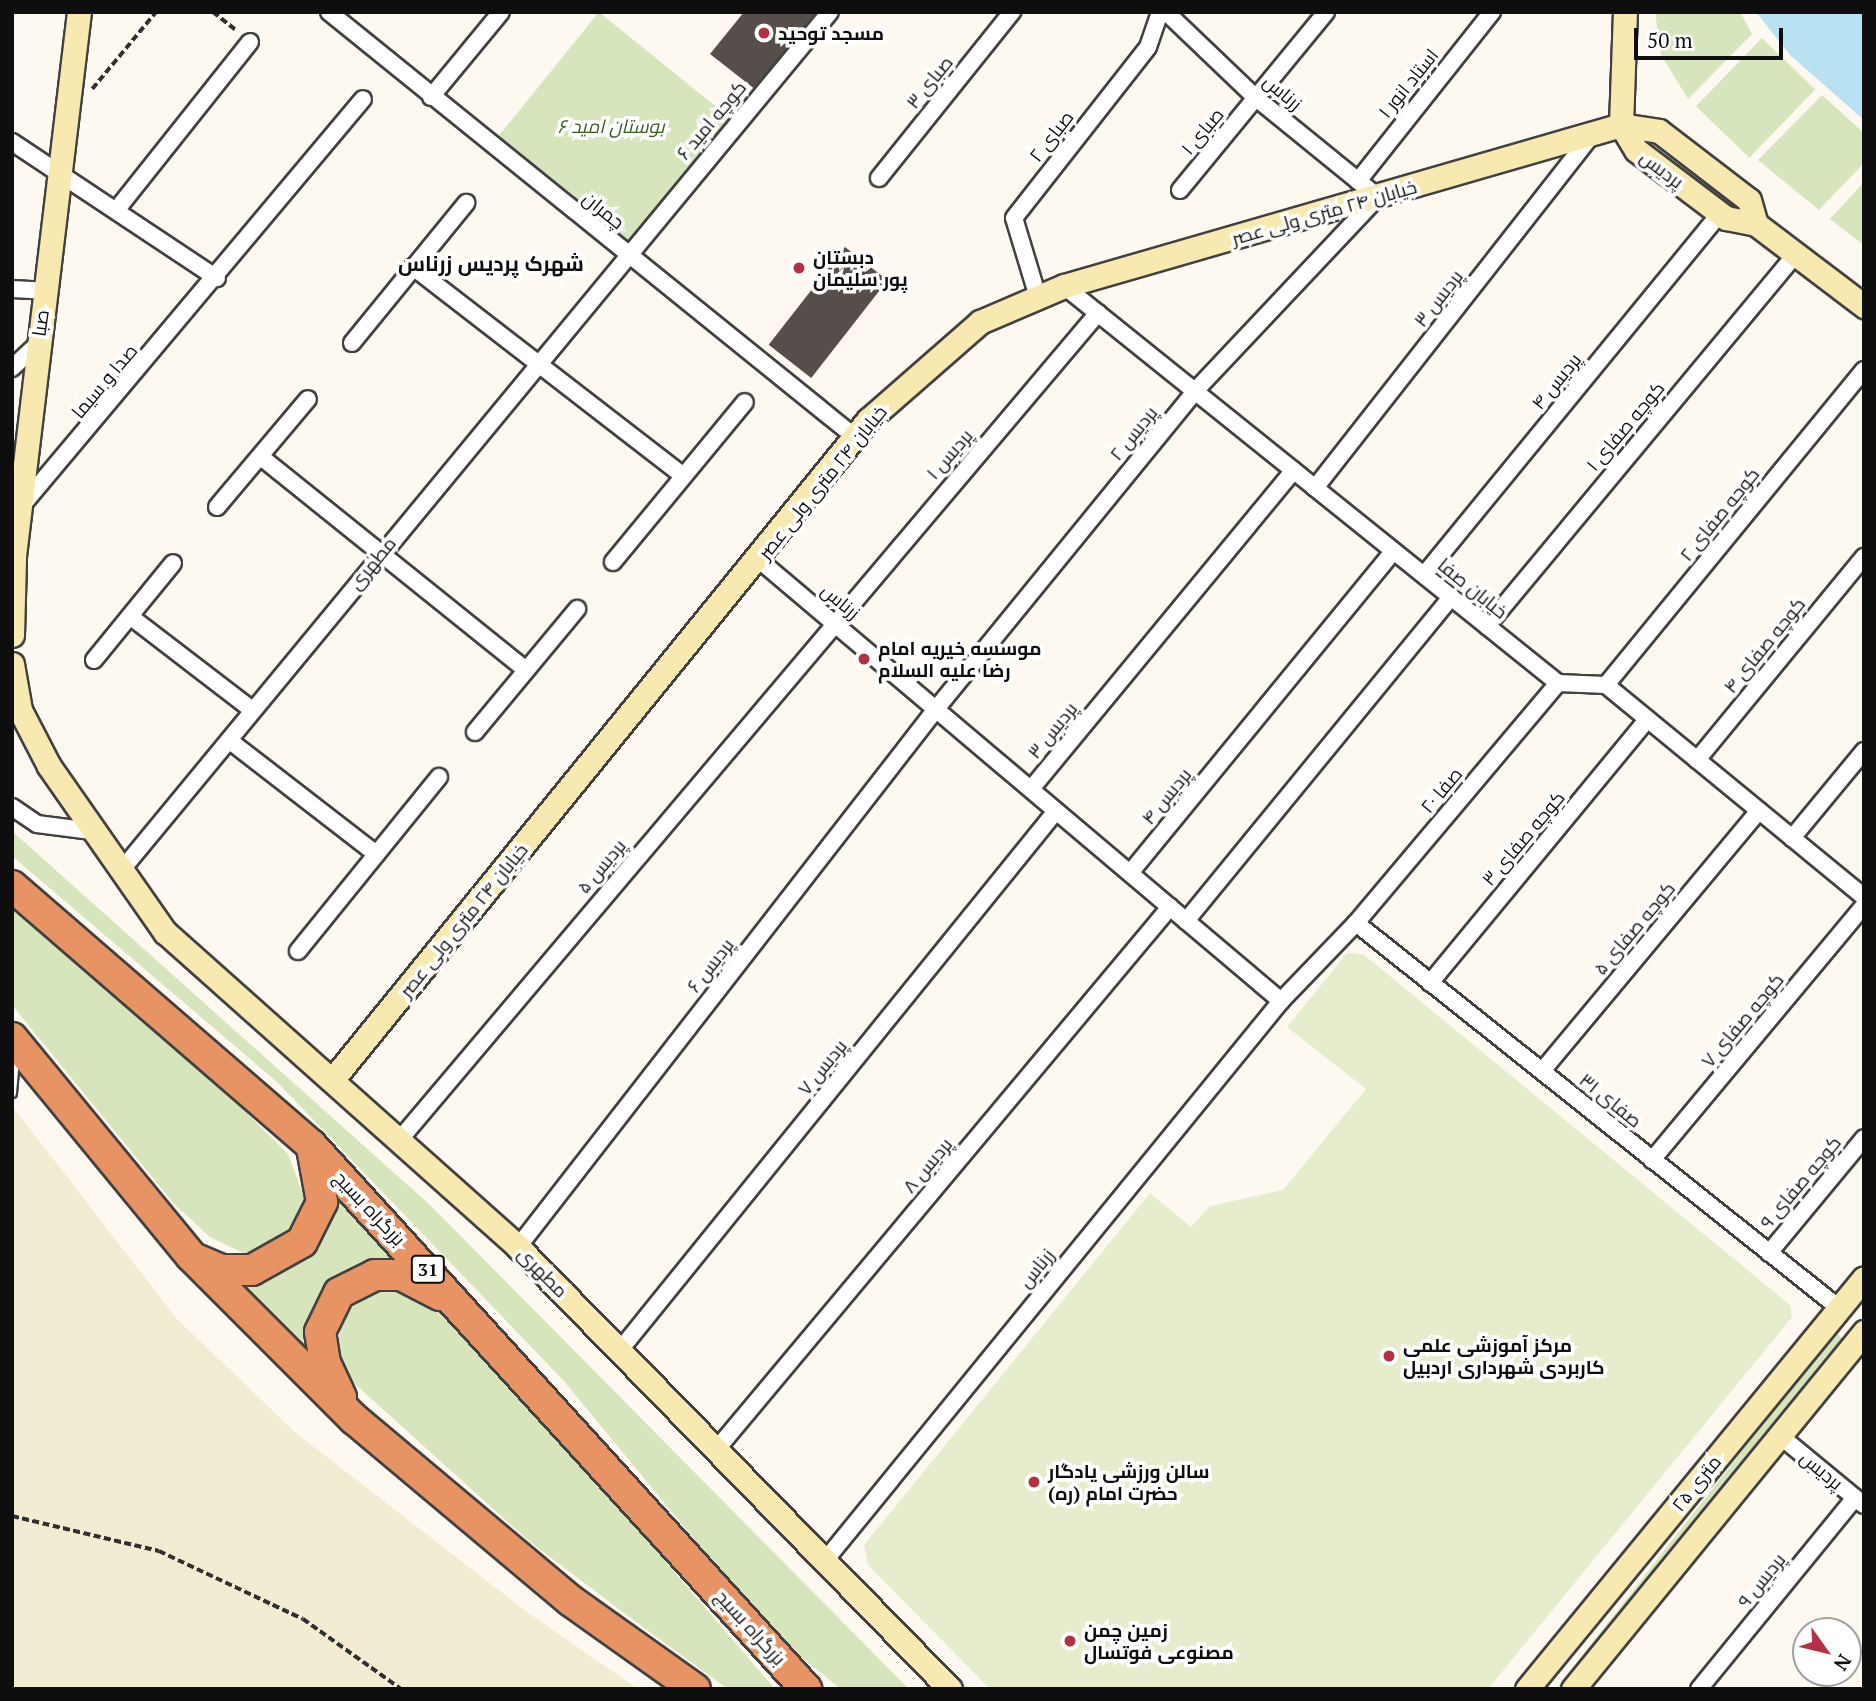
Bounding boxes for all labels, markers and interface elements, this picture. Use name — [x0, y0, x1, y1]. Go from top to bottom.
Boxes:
scale bar — [1638, 14, 1787, 58]
place label: مسجد توحید — [778, 22, 884, 44]
marker: مسجد توحید — [756, 25, 772, 41]
text: 50 m — [1647, 26, 1693, 54]
street label: استاد انور ۱ — [1373, 44, 1443, 122]
street label: صبای ۳ — [901, 51, 957, 113]
street label: زرناس — [1259, 69, 1307, 115]
street label: کوچه امید ۶ — [671, 76, 751, 164]
street label: صبای ۱ — [1176, 103, 1228, 159]
street label: صبای ۲ — [1024, 106, 1078, 166]
park label: بوستان امید ۶ — [558, 115, 664, 137]
street label: پردیس — [1636, 145, 1688, 193]
street label: خیابان ۲۴ متری ولی عصر — [1229, 175, 1419, 249]
street label: چمران — [579, 186, 629, 234]
place label: دبستان پور سلیمان — [813, 246, 908, 290]
district label: شهرک پردیس زرناس — [398, 250, 584, 276]
marker: دبستان پور سلیمان — [791, 260, 807, 276]
street label: پردیس ۳ — [1409, 265, 1467, 331]
street label: صبا — [27, 308, 53, 338]
street label: صدا و سیما — [66, 339, 142, 423]
street label: پردیس ۴ — [1526, 348, 1586, 414]
street label: کوچه صفای ۱ — [1581, 377, 1669, 475]
street label: خیابان ۲۴ متری ولی عصر — [753, 400, 891, 564]
street label: پردیس ۲ — [1104, 401, 1162, 465]
street label: پردیس ۱ — [921, 424, 977, 484]
street label: کوچه صفای ۲ — [1674, 463, 1764, 565]
street label: مطهری — [344, 532, 400, 594]
street label: خیابان صفا — [1434, 553, 1512, 623]
street label: زرناس — [817, 578, 865, 624]
street label: کوچه صفای ۴ — [1718, 593, 1810, 697]
place label: موسسه خیریه امام رضا علیه السلام — [878, 637, 1042, 681]
marker: موسسه خیریه امام رضا علیه السلام — [856, 651, 872, 667]
street label: پردیس ۳ — [1022, 697, 1082, 763]
street label: صفا ۲۰ — [1415, 762, 1467, 818]
street label: پردیس ۴ — [1136, 763, 1196, 829]
street label: کوچه صفای ۳ — [1477, 786, 1569, 890]
street label: پردیس ۵ — [572, 834, 630, 898]
street label: خیابان ۲۴ متری ولی عصر — [394, 838, 532, 1002]
street label: کوچه صفای ۵ — [1589, 877, 1679, 979]
street label: پردیس ۶ — [682, 933, 738, 997]
street label: کوچه صفای ۷ — [1696, 968, 1788, 1072]
street label: پردیس ۷ — [793, 1034, 851, 1100]
street label: صفای ۳۱ — [1575, 1068, 1647, 1132]
street label: کوچه صفای ۹ — [1755, 1131, 1845, 1233]
street label: پردیس ۸ — [897, 1133, 957, 1197]
street label: بزرگراه بسیج — [330, 1166, 410, 1250]
street label: مطهری — [513, 1242, 573, 1302]
street label: زرناس — [1013, 1244, 1059, 1292]
road number: 31 — [410, 1254, 446, 1284]
place label: مرکز آموزشی علمی کاربردی شهرداری اردبیل — [1403, 1334, 1605, 1378]
marker: مرکز آموزشی علمی کاربردی شهرداری اردبیل — [1381, 1348, 1397, 1364]
street label: پردیس — [1796, 1446, 1848, 1494]
street label: ۲۵ متری — [1667, 1450, 1725, 1516]
place label: سالن ورزشی یادگار حضرت امام (ره) — [1048, 1460, 1209, 1504]
marker: سالن ورزشی یادگار حضرت امام (ره) — [1026, 1474, 1042, 1490]
street label: پردیس ۹ — [1732, 1548, 1790, 1612]
street label: بزرگراه بسیج — [711, 1584, 791, 1670]
north arrow — [1792, 1617, 1862, 1687]
place label: زمین چمن مصنوعی فوتسال — [1084, 1619, 1234, 1663]
marker: زمین چمن مصنوعی فوتسال — [1062, 1633, 1078, 1649]
text: N — [1829, 1650, 1858, 1676]

